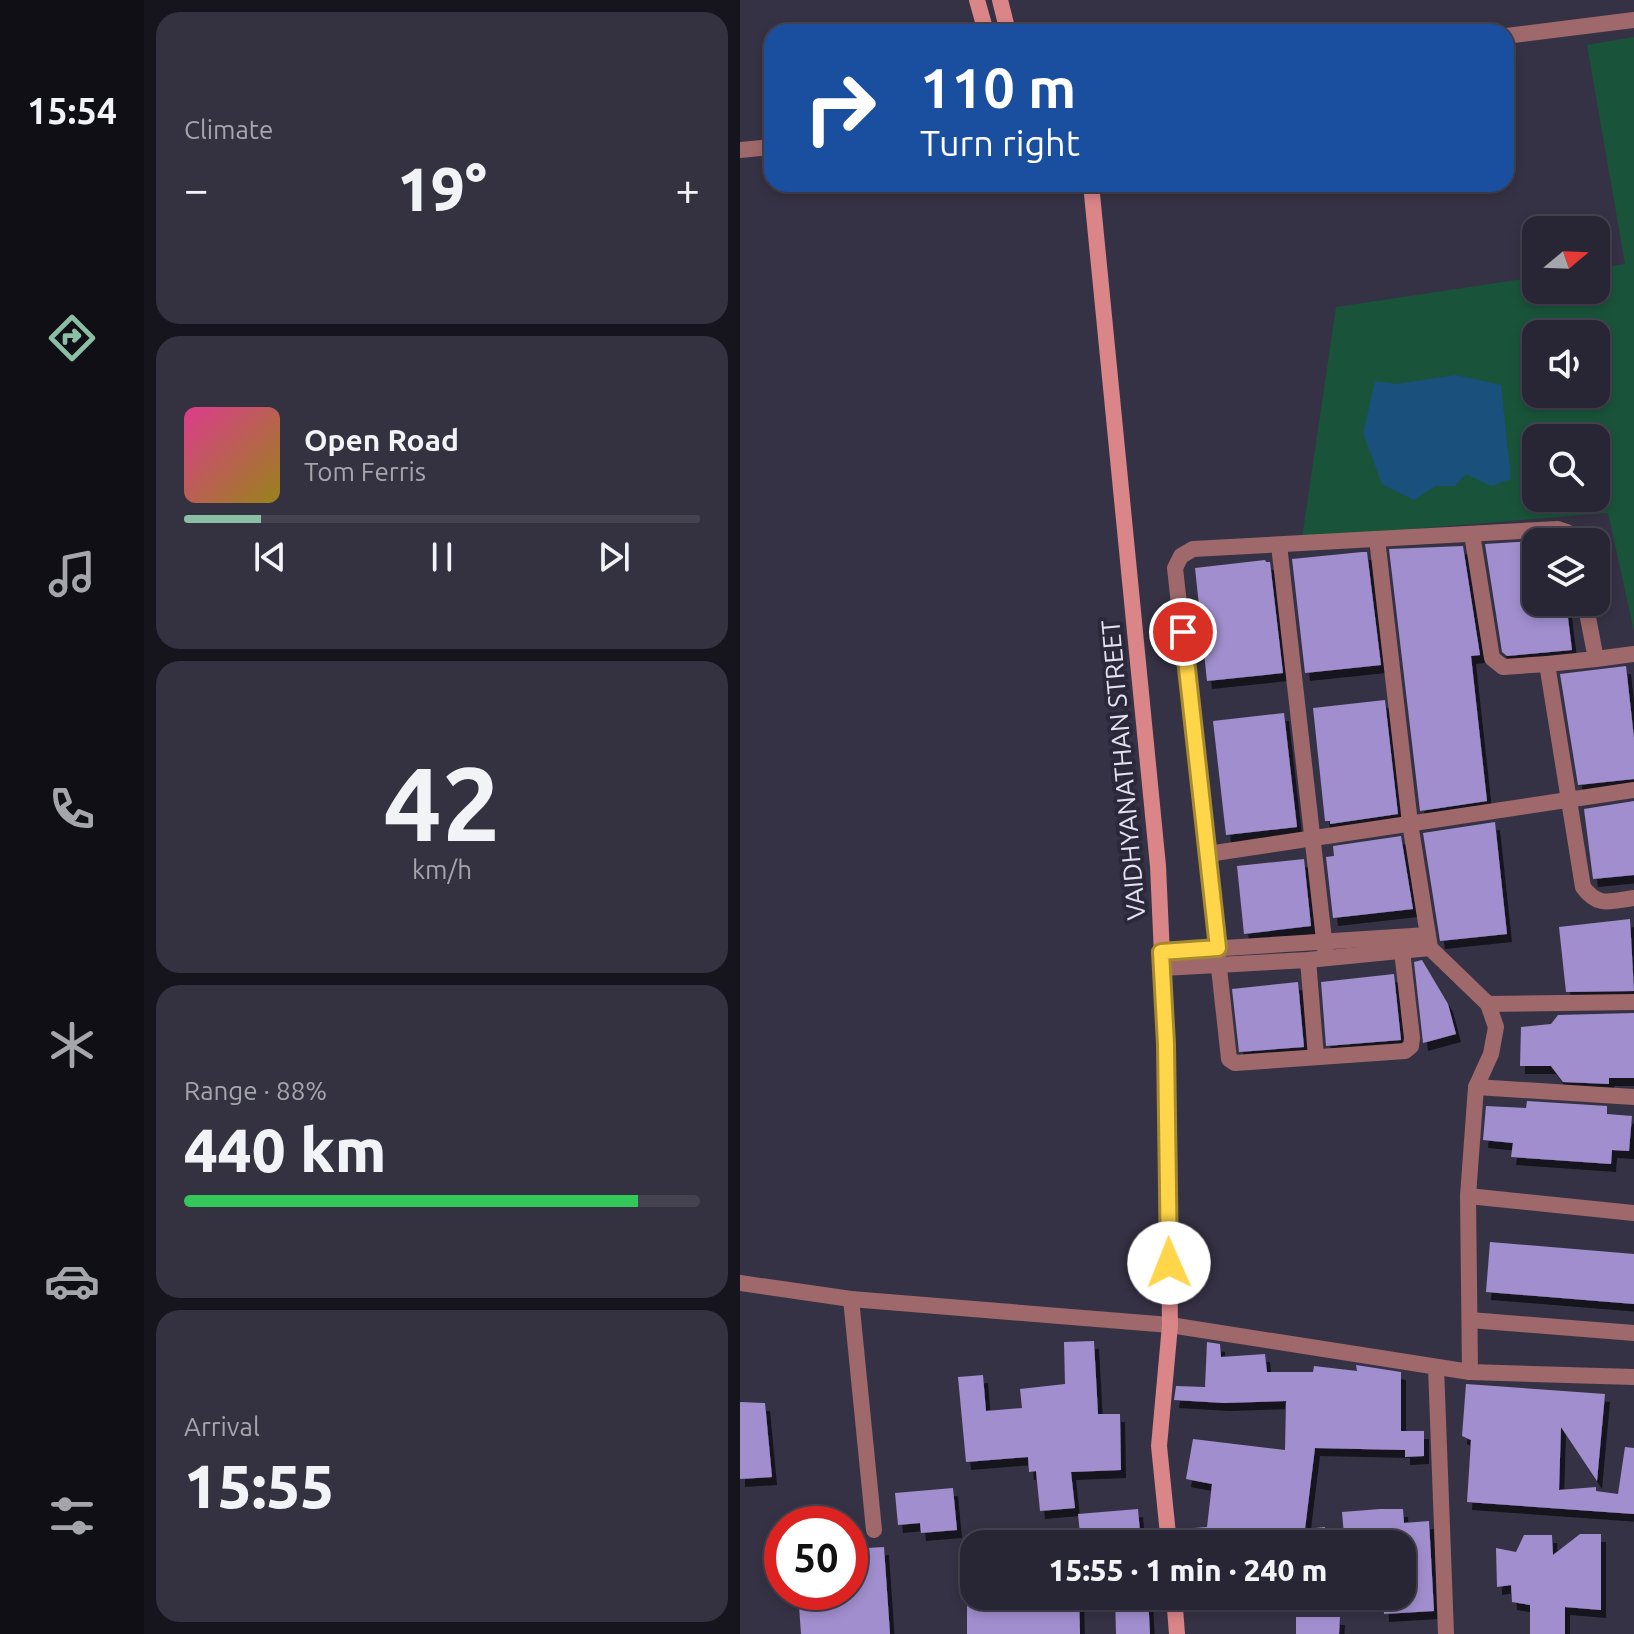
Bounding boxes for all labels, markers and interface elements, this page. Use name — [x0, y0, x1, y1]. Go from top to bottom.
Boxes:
icon: right — [788, 56, 892, 160]
text: 110 m — [920, 56, 1076, 119]
text: 15:54 — [27, 90, 117, 131]
text: Climate — [184, 115, 273, 144]
text: Turn right — [920, 122, 1080, 163]
text: 19° — [397, 155, 487, 222]
text: − — [184, 164, 209, 213]
text: + — [675, 164, 700, 213]
north arrow — [1522, 216, 1610, 304]
map controls — [1522, 216, 1610, 616]
icon: directions — [44, 310, 100, 366]
button: sound — [1522, 320, 1610, 408]
text: Open Road — [304, 423, 459, 457]
button: search — [1522, 424, 1610, 512]
text: Tom Ferris — [304, 457, 426, 486]
button: layers — [1522, 528, 1610, 616]
icon: previous — [248, 535, 292, 579]
icon: pause — [420, 535, 464, 579]
icon: next — [592, 535, 636, 579]
icon: music — [44, 546, 100, 602]
pin — [1149, 598, 1217, 666]
icon: arrive — [1161, 610, 1205, 654]
street label: VAIDHYANATHAN STREET — [1095, 619, 1151, 921]
text: 42 — [383, 744, 501, 861]
icon: phone — [44, 781, 100, 837]
text: km/h — [412, 855, 472, 884]
icon: climate — [44, 1017, 100, 1073]
text: Range · 88% — [184, 1076, 327, 1105]
text: 440 km — [184, 1116, 386, 1183]
position arrow — [1127, 1221, 1211, 1305]
icon: car — [44, 1253, 100, 1309]
text: Arrival — [184, 1412, 260, 1441]
text: 15:55 — [184, 1452, 334, 1519]
icon: filters — [44, 1488, 100, 1544]
speed limit sign: 50 — [764, 1506, 868, 1610]
text: 15:55 · 1 min · 240 m — [1049, 1553, 1327, 1587]

